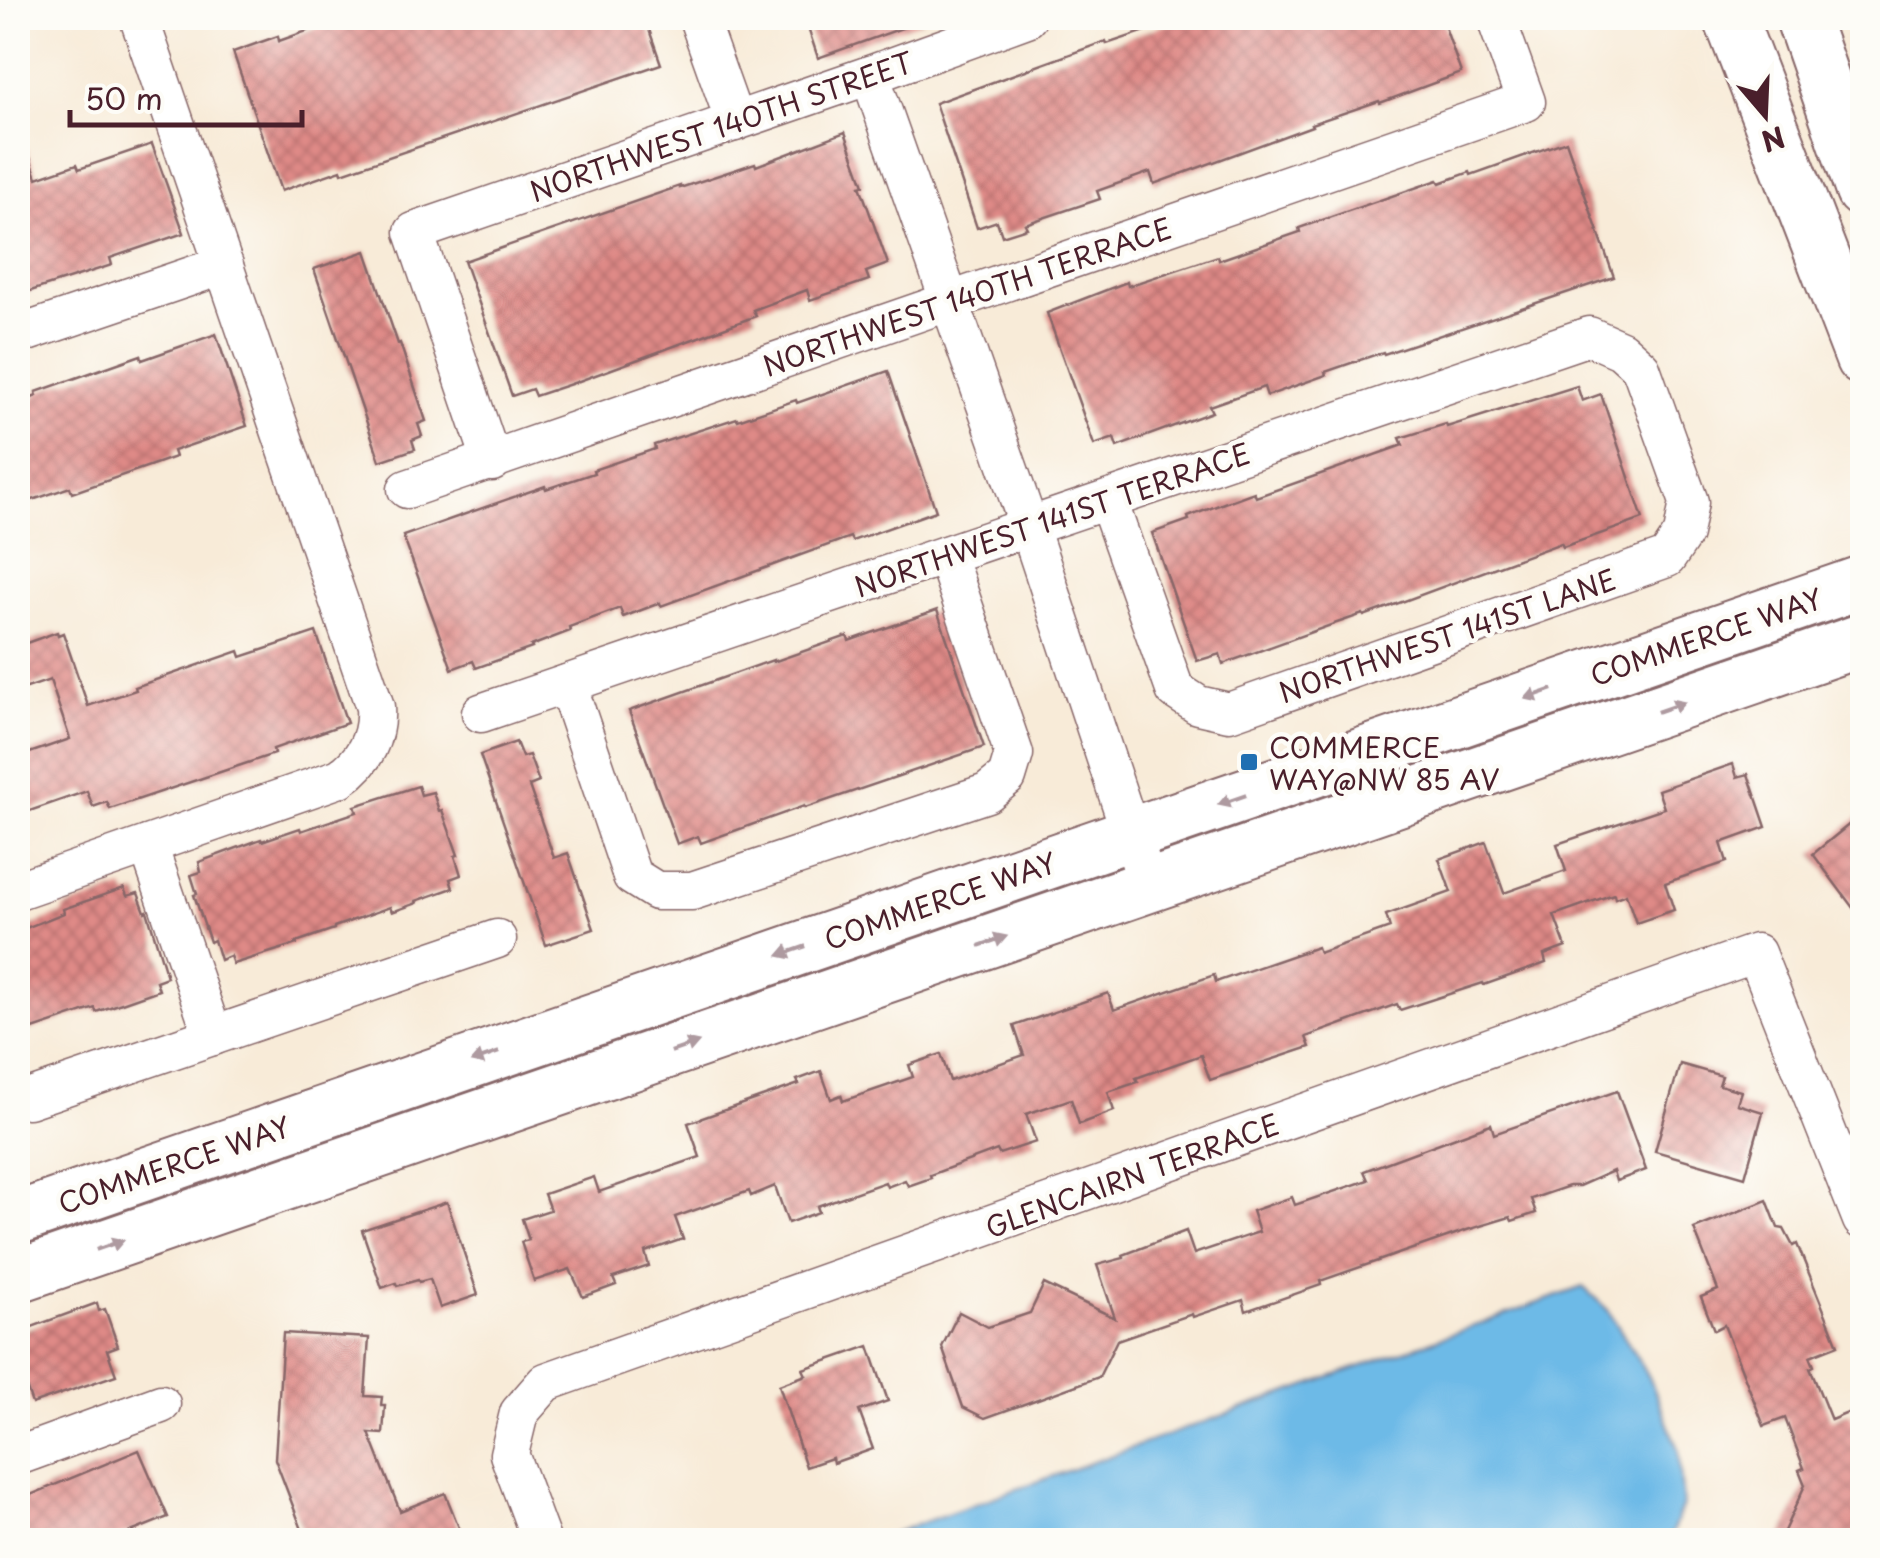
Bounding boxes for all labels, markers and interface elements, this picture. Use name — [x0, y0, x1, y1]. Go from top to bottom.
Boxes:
street label: NORTHWEST 140TH STREET — [524, 40, 919, 212]
scale bar — [70, 65, 302, 127]
north arrow — [1715, 65, 1815, 165]
text: 50 m — [85, 75, 163, 120]
text: N — [1756, 116, 1791, 164]
street label: NORTHWEST 140TH TERRACE — [757, 206, 1177, 386]
street label: NORTHWEST 141ST TERRACE — [848, 431, 1256, 607]
street label: NORTHWEST 141ST LANE — [1273, 557, 1621, 713]
street label: COMMERCE WAY — [1584, 576, 1828, 696]
one-way arrow — [1523, 687, 1553, 702]
one-way arrow — [1656, 699, 1686, 714]
place label: COMMERCE WAY@NW 85 AV — [1269, 725, 1499, 800]
marker: COMMERCE WAY@NW 85 AV — [1238, 751, 1260, 773]
one-way arrow — [1216, 793, 1246, 808]
street label: COMMERCE WAY — [818, 840, 1062, 960]
one-way arrow — [978, 933, 1008, 948]
one-way arrow — [777, 945, 807, 960]
one-way arrow — [671, 1038, 701, 1053]
one-way arrow — [469, 1050, 499, 1065]
street label: GLENCAIRN TERRACE — [979, 1102, 1285, 1248]
street label: COMMERCE WAY — [52, 1104, 296, 1224]
one-way arrow — [95, 1236, 125, 1251]

